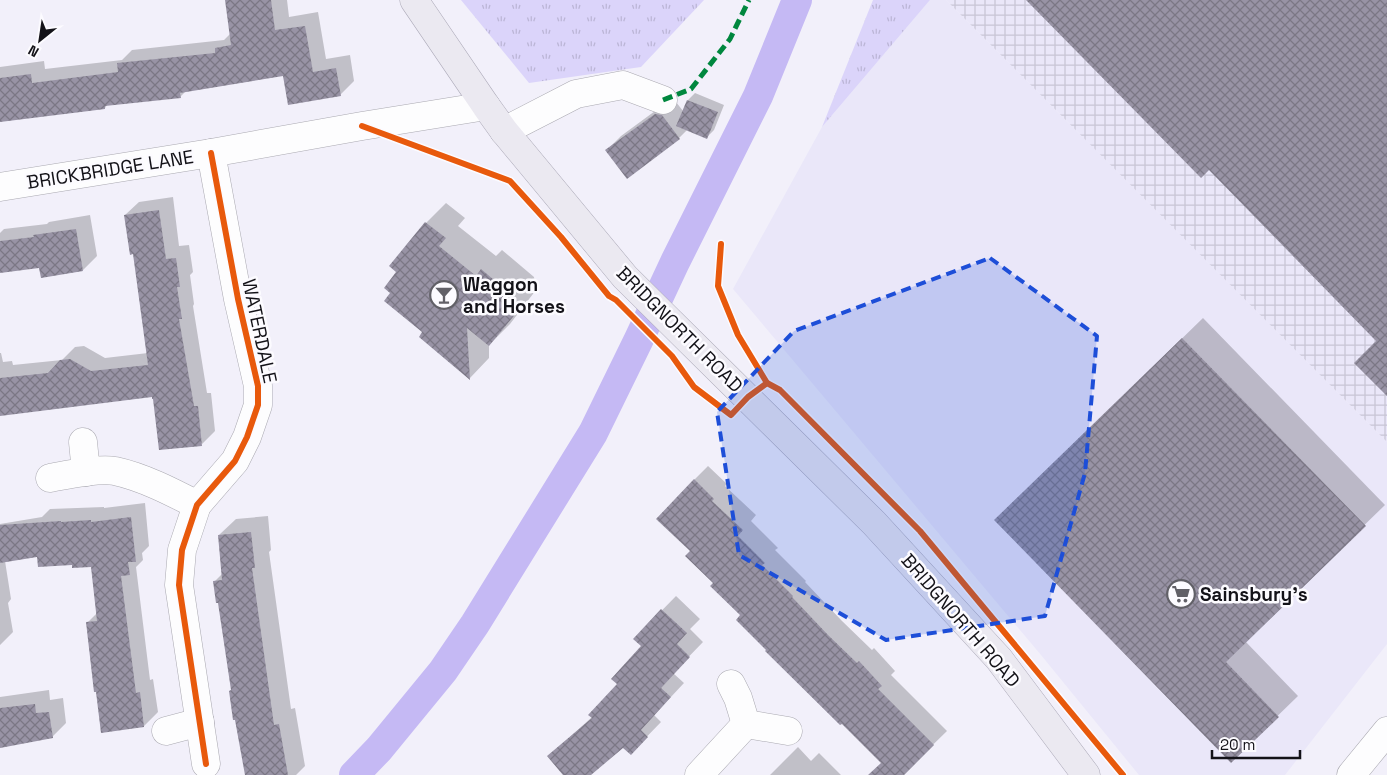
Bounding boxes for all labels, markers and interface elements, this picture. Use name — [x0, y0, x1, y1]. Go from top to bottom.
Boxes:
north arrow — [15, 15, 65, 65]
text: N — [25, 41, 42, 61]
street label: BRICKBRIDGE LANE — [25, 144, 195, 195]
street label: BRIDGNORTH ROAD — [611, 261, 748, 398]
place label: Waggon and Horses — [463, 272, 565, 319]
street label: WATERDALE — [236, 277, 283, 386]
bar icon: Waggon and Horses — [429, 280, 459, 310]
street label: BRIDGNORTH ROAD — [896, 548, 1026, 692]
supermarket icon: Sainsbury's — [1166, 579, 1196, 609]
place label: Sainsbury's — [1200, 582, 1308, 607]
scale bar — [1212, 728, 1300, 760]
text: 20 m — [1220, 735, 1255, 754]

